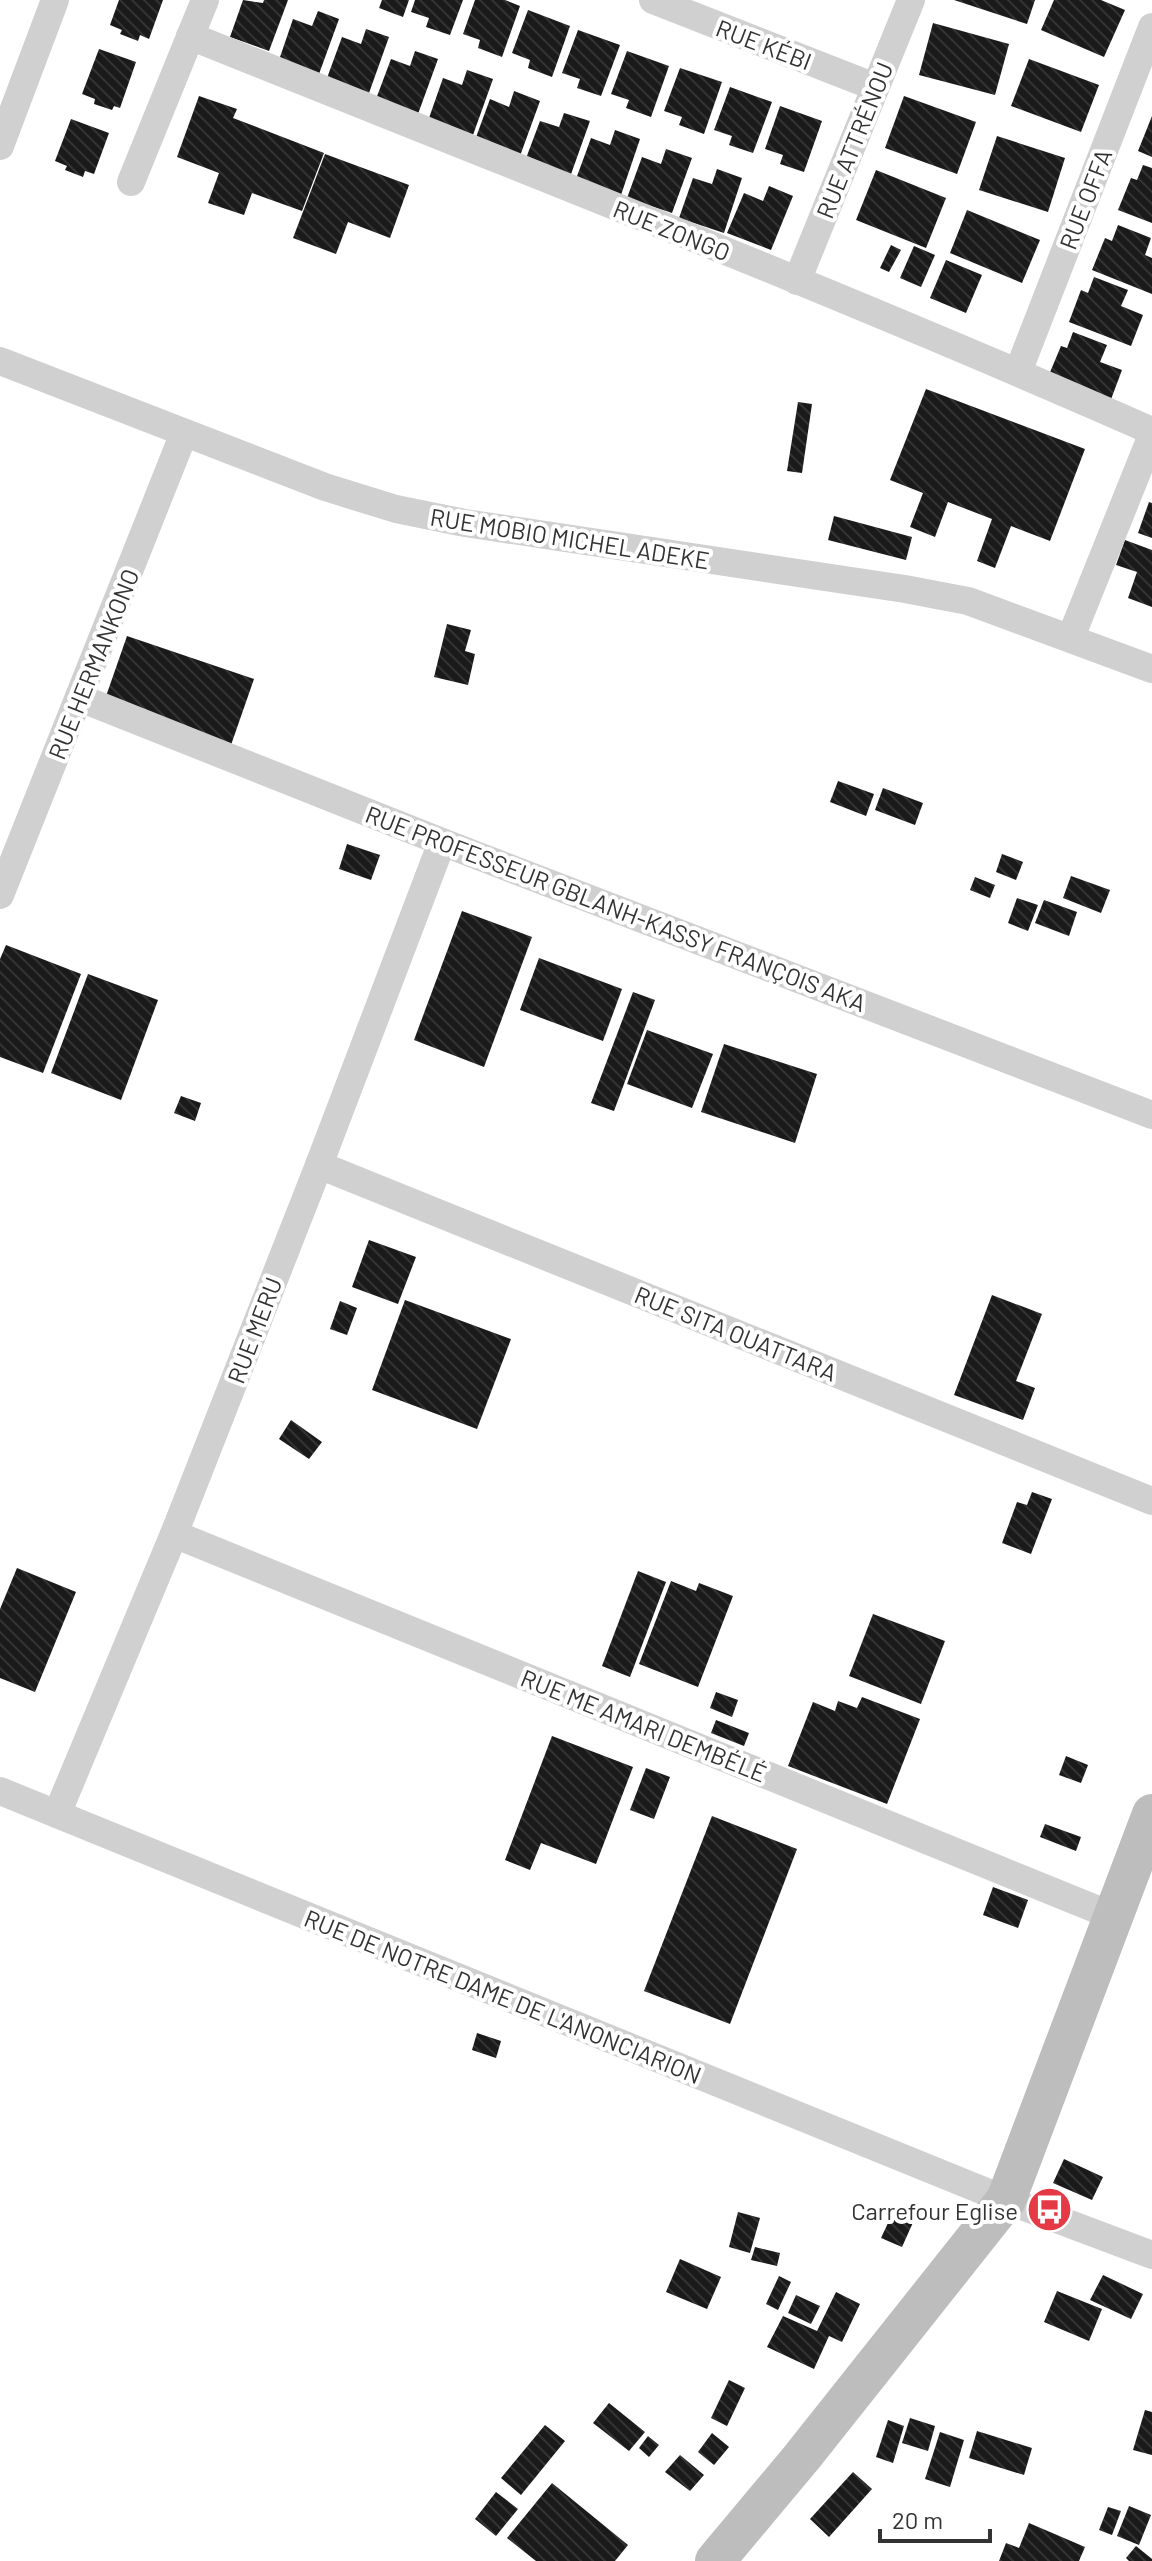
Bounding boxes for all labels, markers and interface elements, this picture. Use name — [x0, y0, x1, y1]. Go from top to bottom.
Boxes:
street label: RUE KÉBI — [712, 13, 816, 75]
street label: RUE ATTRÉNOU — [810, 58, 898, 222]
street label: RUE OFFA — [1053, 145, 1117, 253]
street label: RUE ZONGO — [609, 193, 735, 267]
street label: RUE MOBIO MICHEL ADEKE — [428, 502, 712, 574]
street label: RUE HERMANKONO — [42, 565, 144, 763]
street label: RUE PROFESSEUR GBLANH-KASSY FRANÇOIS AKA — [362, 799, 870, 1017]
street label: RUE MERU — [220, 1273, 288, 1387]
street label: RUE SITA OUATTARA — [631, 1279, 841, 1387]
street label: RUE ME AMARI DEMBÉLÉ — [517, 1662, 771, 1788]
street label: RUE DE NOTRE DAME DE L'ANONCIARION — [300, 1903, 706, 2089]
bus stop icon: Carrefour Eglise — [1025, 2186, 1073, 2234]
place label: Carrefour Eglise — [851, 2196, 1018, 2225]
scale bar — [880, 2493, 990, 2543]
text: 20 m — [892, 2505, 943, 2534]

